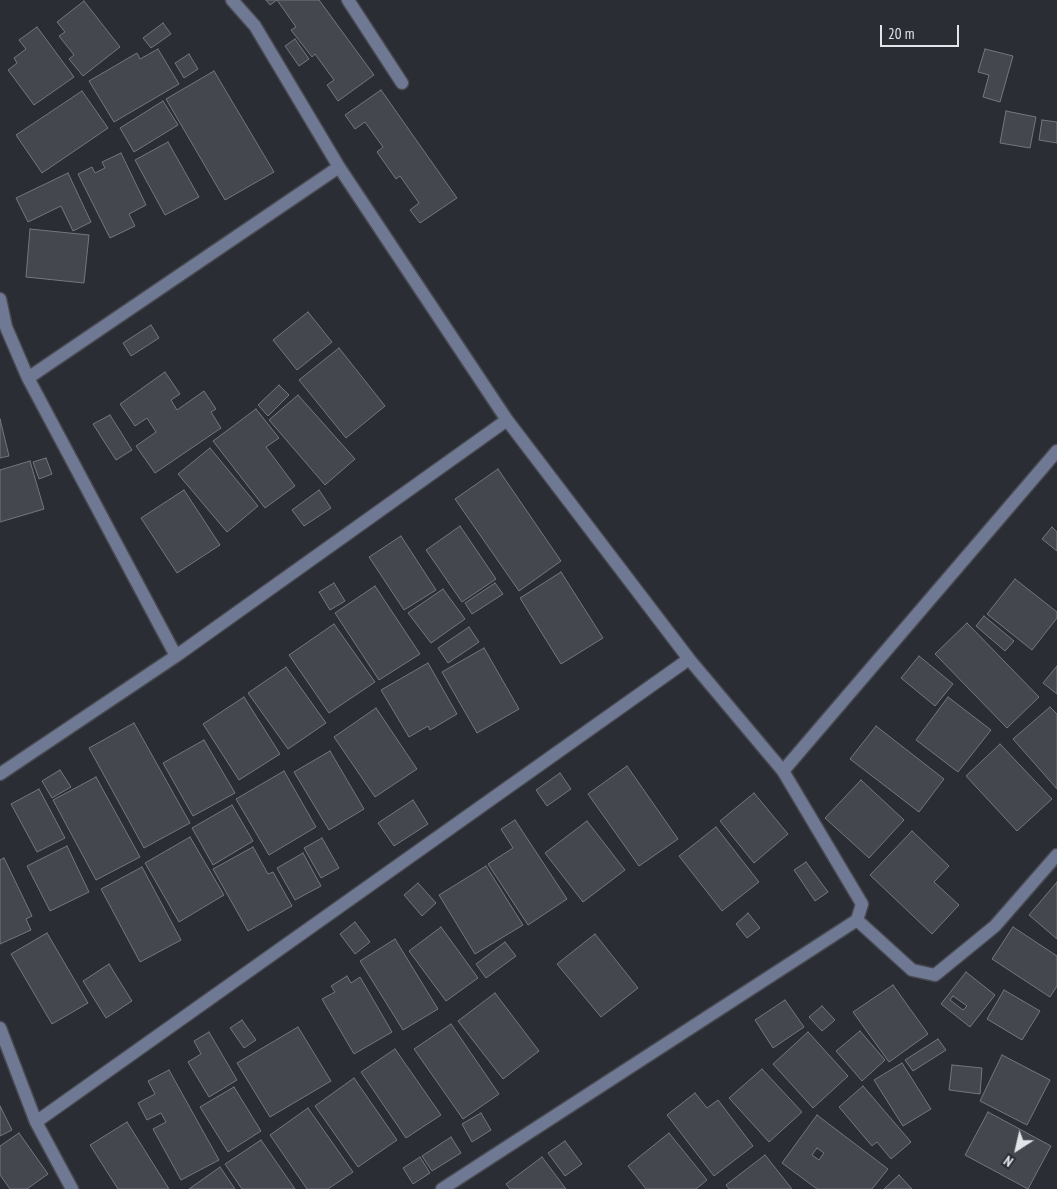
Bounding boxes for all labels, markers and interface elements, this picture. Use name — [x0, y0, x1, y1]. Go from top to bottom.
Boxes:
scale bar — [882, 15, 961, 47]
text: 20 m — [888, 24, 914, 43]
north arrow — [992, 1124, 1042, 1174]
text: N — [1000, 1152, 1017, 1171]

